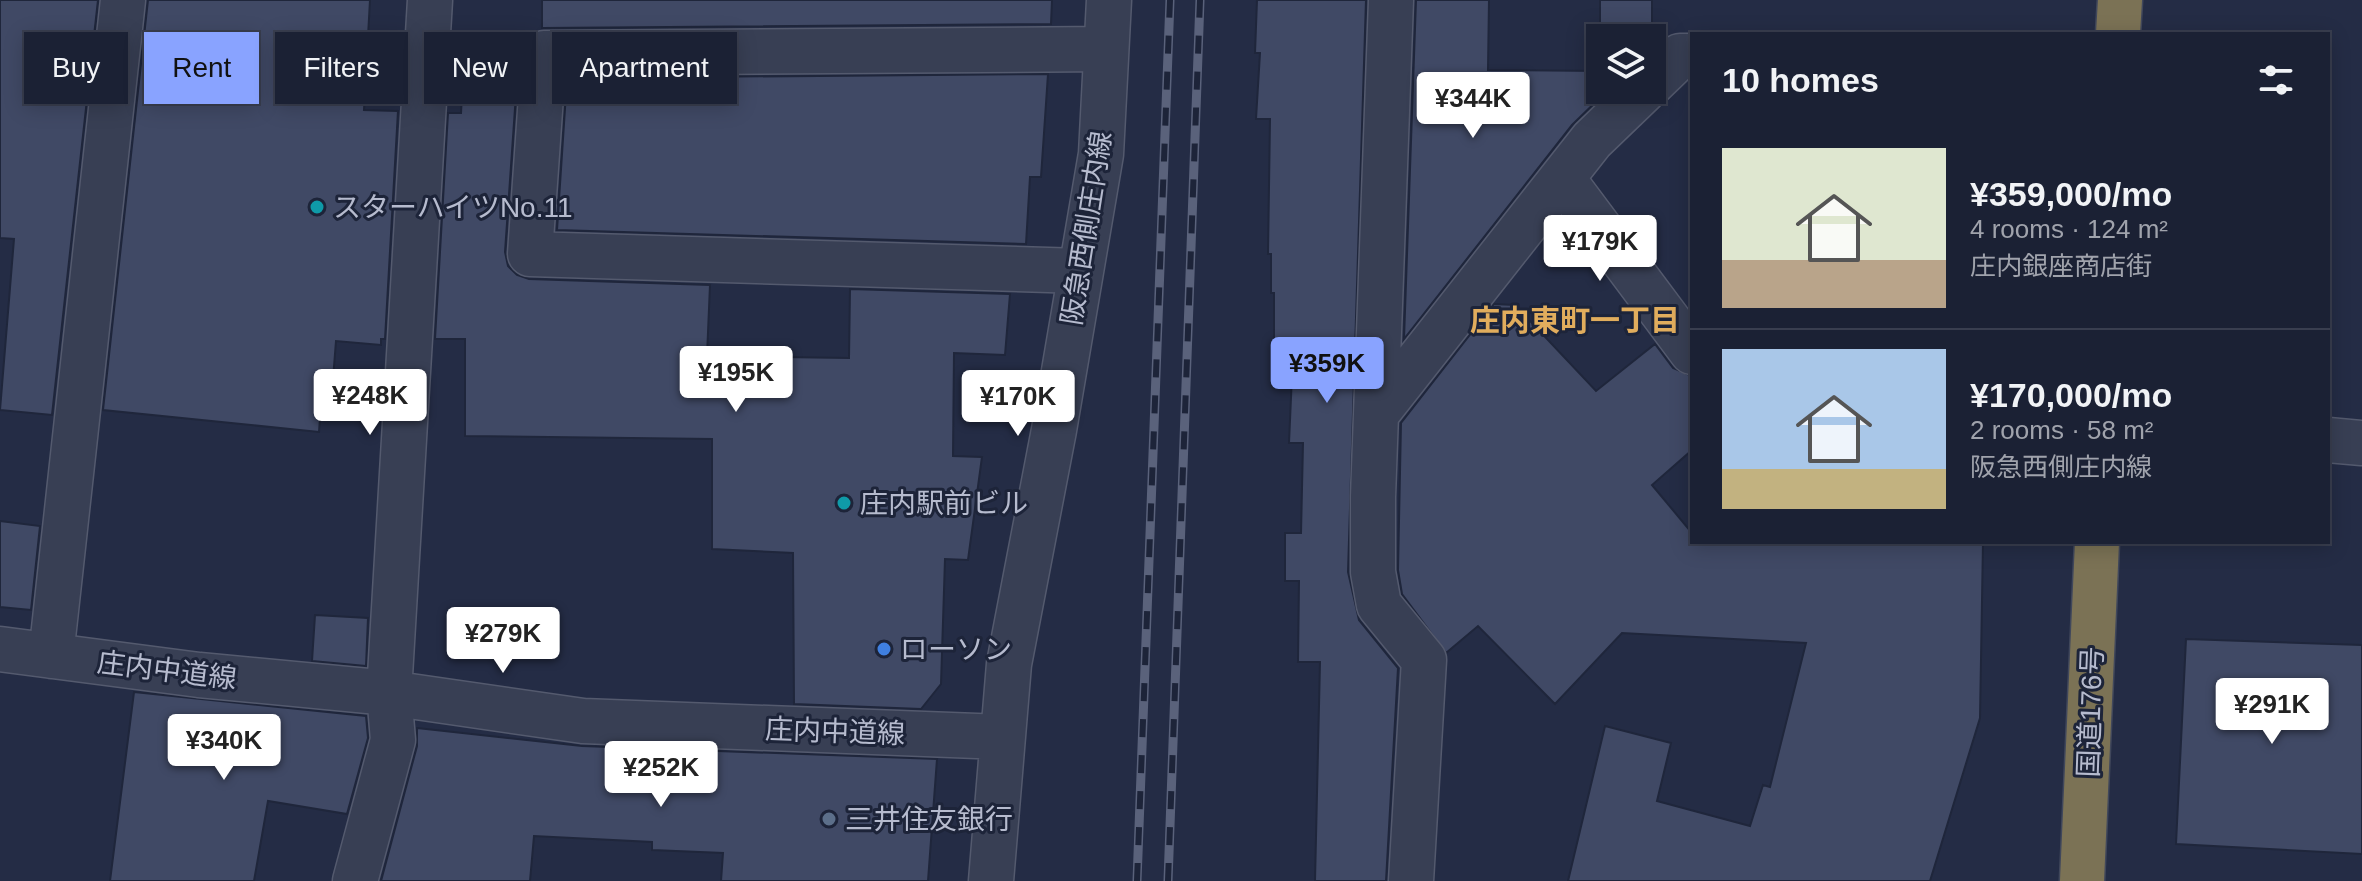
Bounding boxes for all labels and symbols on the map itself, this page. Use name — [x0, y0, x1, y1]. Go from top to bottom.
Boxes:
pin: ¥344K — [1417, 72, 1529, 140]
street label: 阪急西側庄内線 — [1056, 129, 1117, 327]
place label: スターハイツNo.11 — [333, 192, 573, 223]
marker: スターハイツNo.11 — [308, 198, 326, 216]
pin: ¥179K — [1544, 215, 1656, 283]
district label: 庄内東町一丁目 — [1470, 304, 1680, 337]
pin: ¥359K — [1271, 337, 1383, 405]
pin: ¥195K — [680, 346, 792, 414]
pin: ¥248K — [314, 369, 426, 437]
pin: ¥170K — [962, 370, 1074, 438]
place label: 庄内駅前ビル — [860, 488, 1028, 519]
marker: 庄内駅前ビル — [835, 494, 853, 512]
pin: ¥279K — [447, 607, 559, 675]
place label: ローソン — [900, 634, 1012, 665]
marker: ローソン — [875, 640, 893, 658]
street label: 国道176号 — [2073, 646, 2108, 778]
street label: 庄内中道線 — [96, 647, 238, 694]
pin: ¥291K — [2216, 678, 2328, 746]
pin: ¥340K — [168, 714, 280, 782]
street label: 庄内中道線 — [764, 714, 905, 749]
pin: ¥252K — [605, 741, 717, 809]
place label: 三井住友銀行 — [845, 804, 1013, 835]
marker: 三井住友銀行 — [820, 810, 838, 828]

